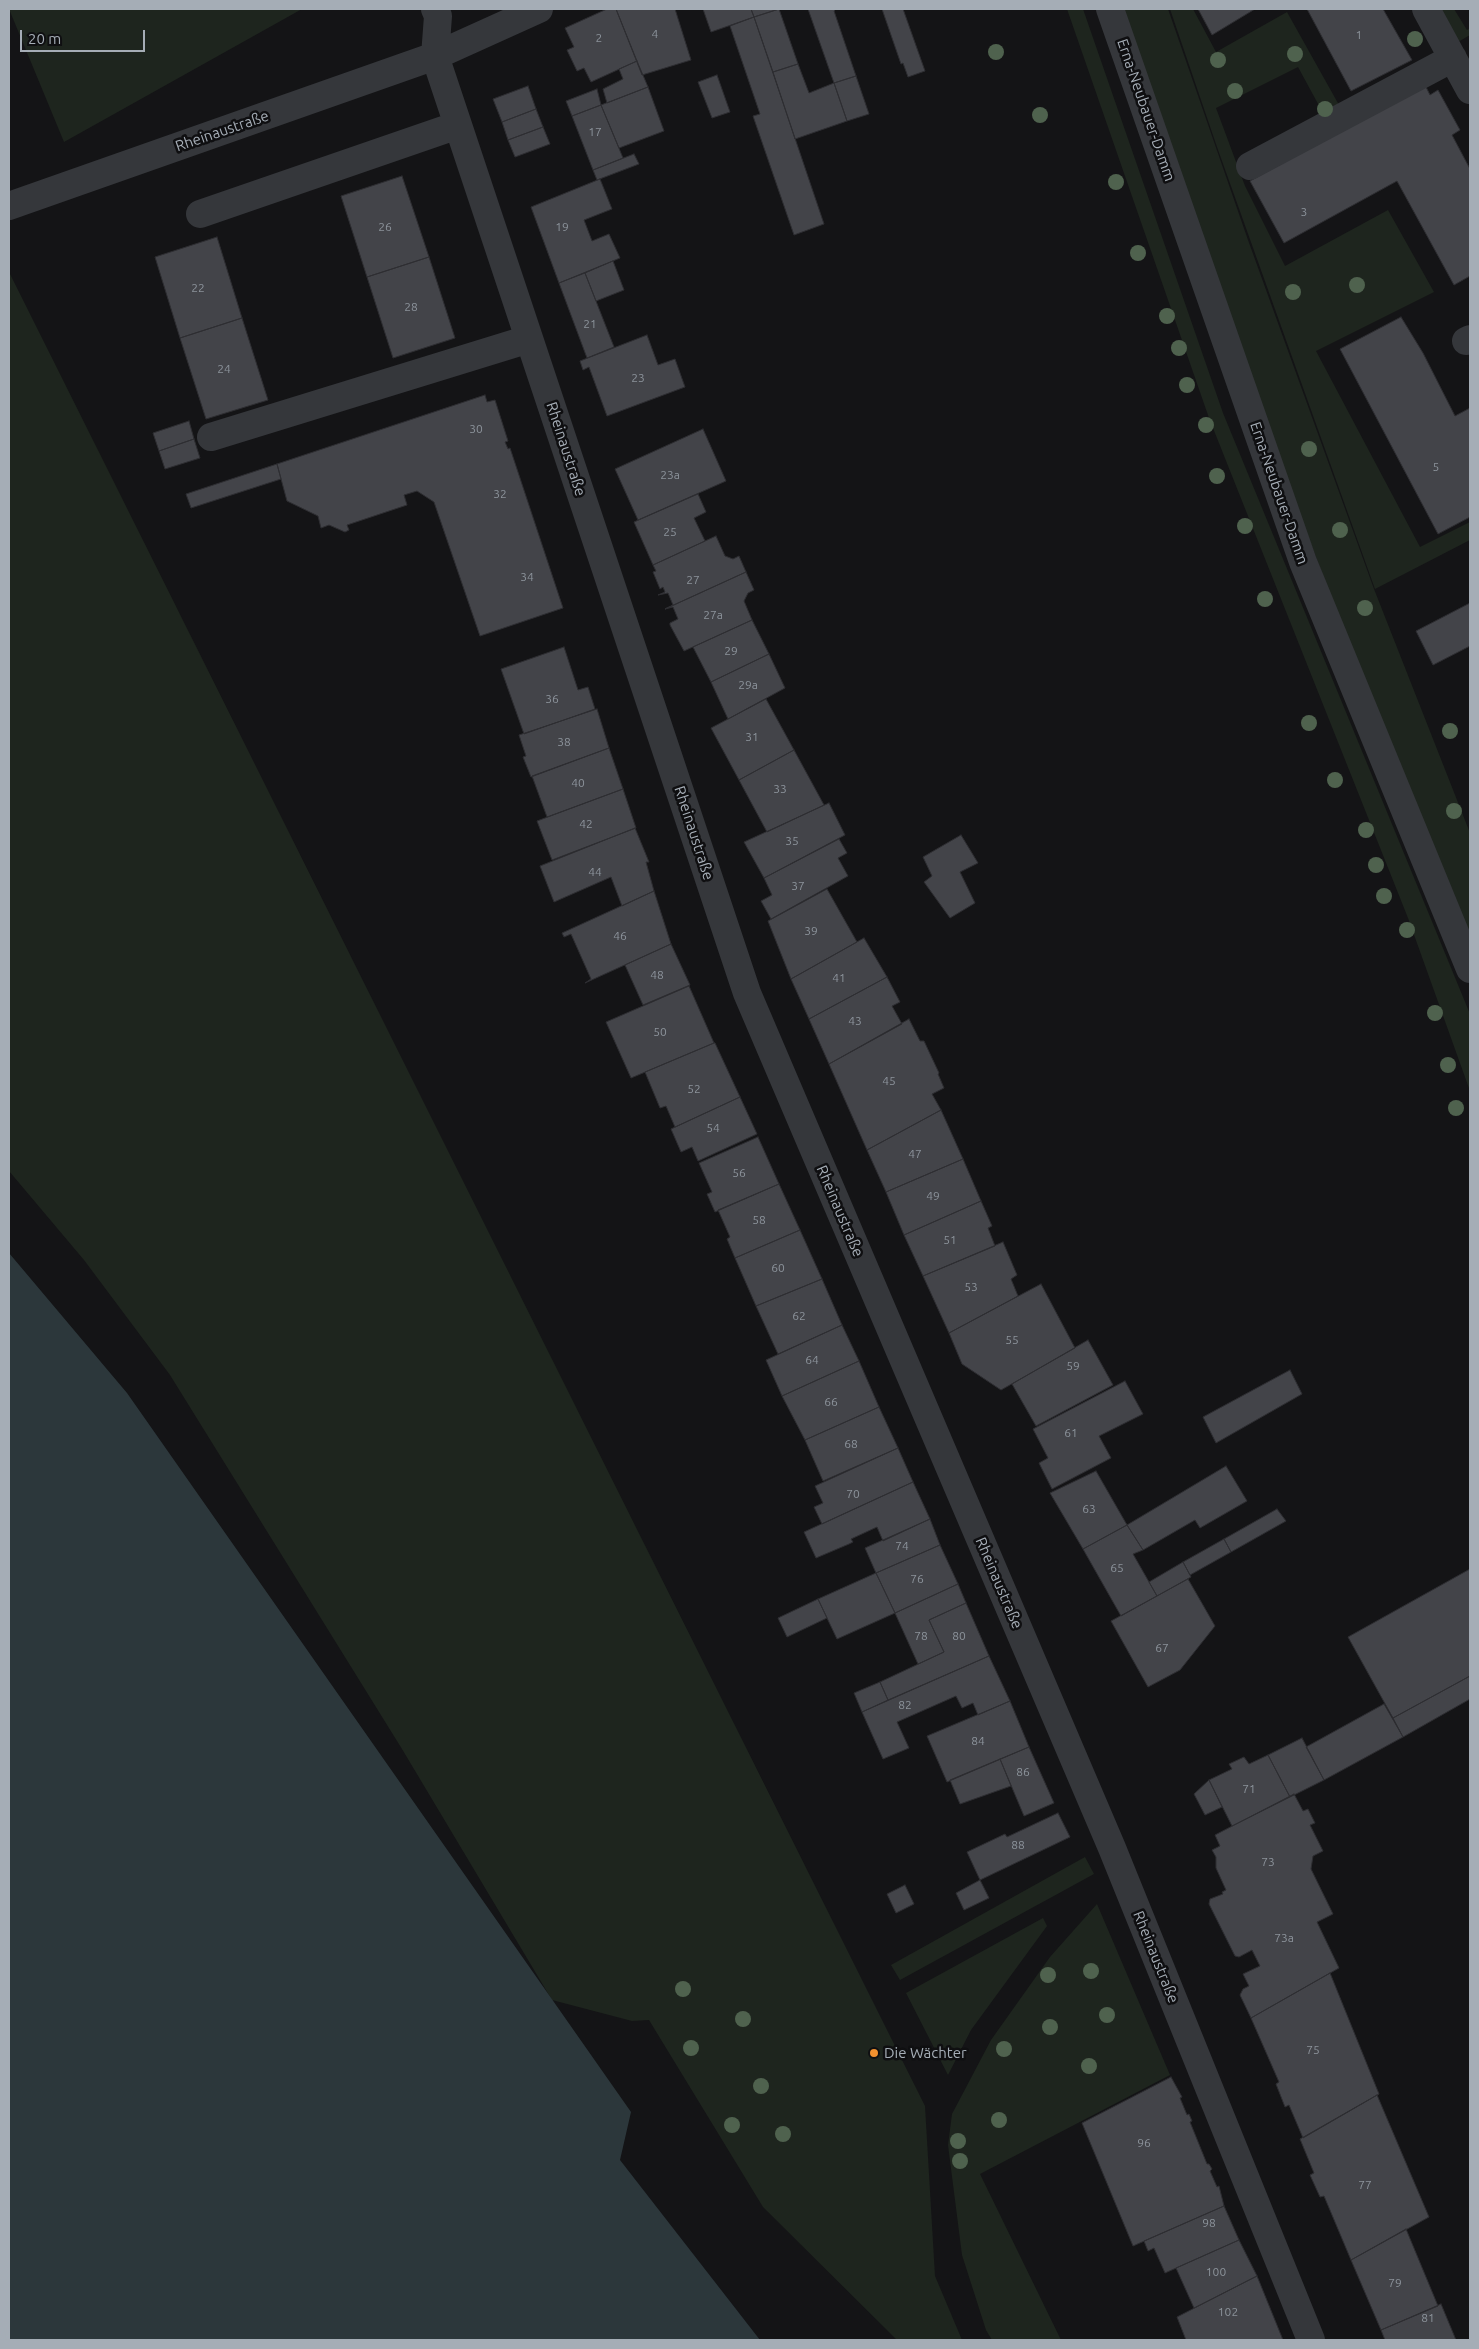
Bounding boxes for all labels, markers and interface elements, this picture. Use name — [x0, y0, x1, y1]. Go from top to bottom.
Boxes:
scale bar — [22, 20, 148, 52]
house number: 4 — [652, 27, 658, 41]
house number: 1 — [1356, 28, 1362, 42]
text: 20 m — [28, 30, 61, 47]
house number: 2 — [596, 31, 602, 45]
street label: Erna-Neubauer-Damm — [1113, 36, 1179, 184]
street label: Rheinaustraße — [173, 107, 271, 155]
house number: 17 — [588, 125, 602, 139]
house number: 3 — [1301, 205, 1307, 219]
house number: 26 — [378, 220, 392, 234]
house number: 19 — [555, 220, 569, 234]
house number: 22 — [191, 281, 205, 295]
house number: 28 — [404, 300, 418, 314]
house number: 21 — [583, 317, 597, 331]
house number: 24 — [217, 362, 231, 376]
house number: 23 — [631, 371, 645, 385]
street label: Rheinaustraße — [542, 400, 590, 498]
street label: Erna-Neubauer-Damm — [1246, 419, 1312, 567]
house number: 30 — [469, 422, 483, 436]
house number: 5 — [1433, 460, 1439, 474]
house number: 23a — [660, 468, 680, 482]
house number: 32 — [493, 487, 507, 501]
house number: 25 — [663, 525, 677, 539]
house number: 34 — [520, 570, 534, 584]
house number: 27 — [686, 573, 700, 587]
house number: 27a — [703, 608, 723, 622]
house number: 29 — [724, 644, 738, 658]
house number: 29a — [738, 678, 758, 692]
house number: 36 — [545, 692, 559, 706]
house number: 31 — [745, 730, 759, 744]
house number: 38 — [557, 735, 571, 749]
house number: 40 — [571, 776, 585, 790]
house number: 33 — [773, 782, 787, 796]
street label: Rheinaustraße — [670, 784, 718, 882]
house number: 42 — [579, 817, 593, 831]
house number: 35 — [785, 834, 799, 848]
house number: 44 — [588, 865, 602, 879]
house number: 37 — [791, 879, 805, 893]
house number: 39 — [804, 924, 818, 938]
house number: 46 — [613, 929, 627, 943]
house number: 48 — [650, 968, 664, 982]
house number: 41 — [832, 971, 846, 985]
house number: 43 — [848, 1014, 862, 1028]
house number: 50 — [653, 1025, 667, 1039]
house number: 45 — [882, 1074, 896, 1088]
house number: 52 — [687, 1082, 701, 1096]
house number: 54 — [706, 1121, 720, 1135]
house number: 47 — [908, 1147, 922, 1161]
street label: Rheinaustraße — [813, 1162, 867, 1260]
house number: 56 — [732, 1166, 746, 1180]
house number: 49 — [926, 1189, 940, 1203]
house number: 58 — [752, 1213, 766, 1227]
house number: 51 — [943, 1233, 957, 1247]
house number: 60 — [771, 1261, 785, 1275]
house number: 53 — [964, 1280, 978, 1294]
house number: 62 — [792, 1309, 806, 1323]
house number: 55 — [1005, 1333, 1019, 1347]
house number: 64 — [805, 1353, 819, 1367]
house number: 59 — [1066, 1359, 1080, 1373]
house number: 66 — [824, 1395, 838, 1409]
house number: 61 — [1064, 1426, 1078, 1440]
house number: 68 — [844, 1437, 858, 1451]
house number: 70 — [846, 1487, 860, 1501]
house number: 63 — [1082, 1502, 1096, 1516]
street label: Rheinaustraße — [972, 1534, 1026, 1632]
house number: 74 — [895, 1539, 909, 1553]
house number: 65 — [1110, 1561, 1124, 1575]
house number: 76 — [910, 1572, 924, 1586]
house number: 78 — [914, 1629, 928, 1643]
house number: 80 — [952, 1629, 966, 1643]
house number: 67 — [1155, 1641, 1169, 1655]
house number: 82 — [898, 1698, 912, 1712]
house number: 84 — [971, 1734, 985, 1748]
house number: 86 — [1016, 1765, 1030, 1779]
house number: 71 — [1242, 1782, 1256, 1796]
house number: 88 — [1011, 1838, 1025, 1852]
house number: 73 — [1261, 1855, 1275, 1869]
street label: Rheinaustraße — [1129, 1908, 1183, 2006]
house number: 73a — [1274, 1931, 1294, 1945]
house number: 75 — [1306, 2043, 1320, 2057]
place label: Die Wächter — [884, 2044, 967, 2062]
marker: Die Wächter — [868, 2047, 880, 2059]
house number: 96 — [1137, 2136, 1151, 2150]
house number: 77 — [1358, 2178, 1372, 2192]
house number: 98 — [1202, 2216, 1216, 2230]
house number: 100 — [1206, 2265, 1226, 2279]
house number: 79 — [1388, 2276, 1402, 2290]
house number: 102 — [1218, 2305, 1238, 2319]
house number: 81 — [1421, 2311, 1435, 2325]

